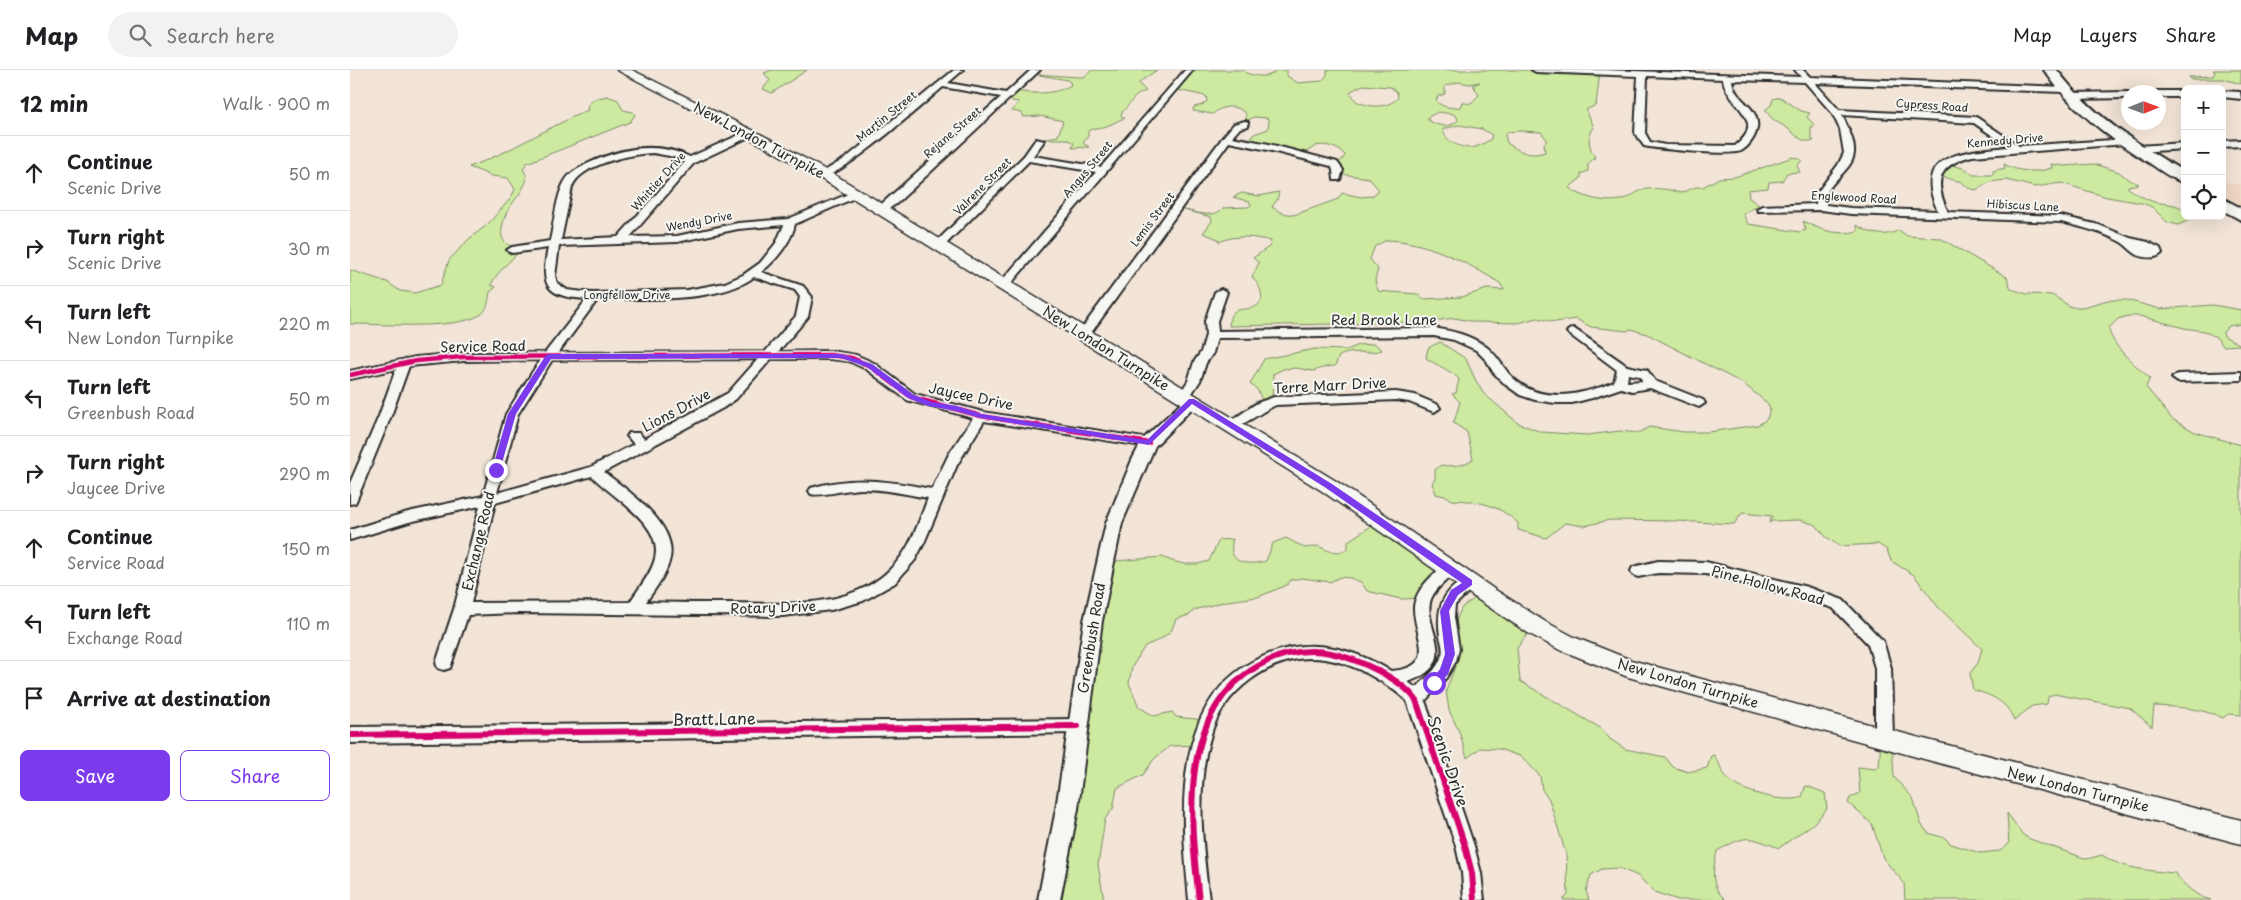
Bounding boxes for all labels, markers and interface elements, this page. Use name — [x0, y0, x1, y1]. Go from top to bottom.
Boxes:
search box — [108, 12, 458, 57]
text: Map — [25, 17, 78, 53]
icon: search — [126, 21, 154, 49]
text: Search here — [166, 21, 275, 49]
text: Map — [2013, 21, 2052, 48]
text: Layers — [2080, 21, 2137, 48]
text: Share — [2165, 21, 2216, 48]
north arrow — [2121, 85, 2166, 130]
map controls — [2181, 85, 2226, 220]
button: + — [2181, 85, 2226, 130]
street label: Martin Street — [852, 86, 920, 146]
text: 12 min — [20, 87, 89, 119]
text: Walk · 900 m — [223, 91, 330, 115]
street label: Cypress Road — [1895, 94, 1969, 116]
street label: New London Turnpike — [690, 96, 828, 184]
street label: Rejane Street — [919, 102, 985, 162]
street label: Kennedy Drive — [1966, 128, 2044, 152]
button: − — [2181, 130, 2226, 175]
street label: Angus Street — [1058, 136, 1116, 201]
text: Continue — [67, 147, 153, 175]
street label: Whittier Drive — [627, 148, 689, 214]
street label: Valrene Street — [949, 153, 1015, 219]
icon: ahead — [20, 159, 48, 187]
text: 50 m — [289, 161, 330, 185]
text: Scenic Drive — [67, 175, 162, 199]
button: locate — [2181, 175, 2226, 220]
street label: Englewood Road — [1811, 186, 1897, 208]
street label: Lemis Street — [1126, 188, 1178, 250]
street label: Hibiscus Lane — [1986, 195, 2060, 215]
street label: Wendy Drive — [665, 206, 734, 236]
text: Turn right — [67, 222, 165, 250]
icon: right — [20, 234, 48, 262]
text: 30 m — [288, 236, 330, 260]
text: Scenic Drive — [67, 250, 162, 274]
street label: Longfellow Drive — [583, 286, 671, 303]
text: Turn left — [67, 297, 151, 325]
street label: New London Turnpike — [1039, 300, 1173, 396]
icon: left — [20, 309, 48, 337]
street label: Red Brook Lane — [1331, 309, 1437, 330]
text: 220 m — [279, 311, 330, 335]
text: New London Turnpike — [67, 325, 234, 349]
street label: Service Road — [440, 335, 526, 357]
text: Turn left — [67, 372, 151, 400]
street label: Terre Marr Drive — [1273, 372, 1388, 398]
street label: Jaycee Drive — [927, 377, 1015, 415]
street label: Lions Drive — [638, 383, 714, 437]
icon: left — [20, 384, 48, 412]
text: 50 m — [289, 386, 330, 410]
text: Greenbush Road — [67, 400, 195, 424]
text: Turn right — [67, 447, 165, 475]
icon: right — [20, 459, 48, 487]
route end — [485, 459, 508, 482]
text: 290 m — [279, 461, 330, 485]
text: Jaycee Drive — [67, 475, 165, 499]
street label: Exchange Road — [456, 489, 500, 593]
text: Continue — [67, 522, 153, 550]
icon: ahead — [20, 534, 48, 562]
text: 150 m — [282, 536, 330, 560]
text: Service Road — [67, 550, 165, 574]
street label: Pine Hollow Road — [1709, 560, 1827, 610]
street label: Greenbush Road — [1072, 581, 1110, 695]
street label: Rotary Drive — [730, 595, 816, 619]
text: Turn left — [67, 597, 151, 625]
icon: left — [20, 609, 48, 637]
text: 110 m — [287, 611, 330, 635]
text: Exchange Road — [67, 625, 183, 649]
street label: New London Turnpike — [1615, 653, 1761, 713]
route start — [1423, 672, 1446, 695]
icon: arrive — [20, 684, 48, 712]
text: Arrive at destination — [67, 684, 271, 712]
street label: Bratt Lane — [672, 705, 756, 731]
street label: Scenic Drive — [1422, 712, 1476, 810]
button: Save — [20, 750, 170, 801]
button: Share — [180, 750, 330, 801]
street label: New London Turnpike — [2005, 761, 2151, 817]

